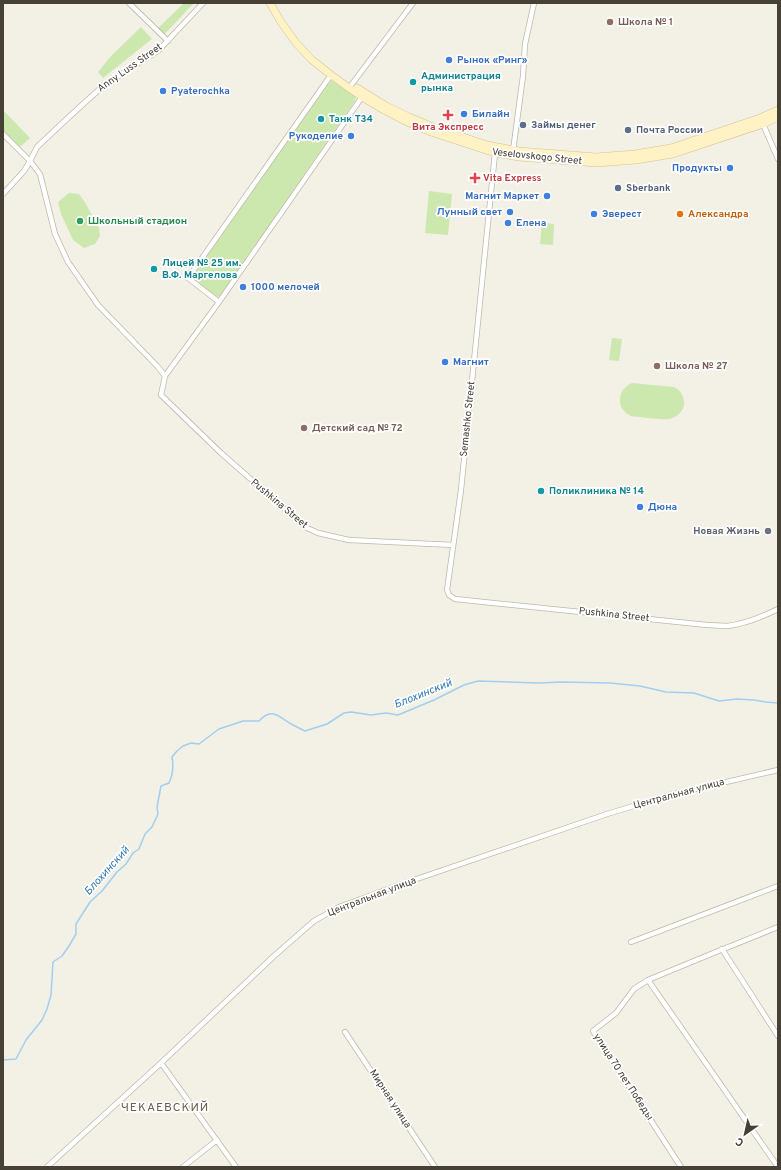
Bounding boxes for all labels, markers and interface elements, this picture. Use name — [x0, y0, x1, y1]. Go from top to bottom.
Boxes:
place label: Школа № 1 — [618, 16, 673, 29]
marker: Школа № 1 — [605, 17, 615, 27]
street label: Anny Luss Street — [95, 41, 165, 95]
place label: Рынок «Ринг» — [457, 54, 528, 67]
marker: Рынок «Ринг» — [444, 55, 454, 65]
place label: Администрация рынка — [421, 70, 501, 95]
marker: Администрация рынка — [408, 77, 418, 87]
place label: Pyaterochka — [171, 85, 230, 98]
marker: Pyaterochka — [158, 86, 168, 96]
place label: Билайн — [472, 108, 510, 121]
marker: Билайн — [459, 109, 469, 119]
marker: Вита Экспресс — [443, 110, 453, 120]
place label: Танк T34 — [329, 113, 373, 126]
marker: Танк T34 — [316, 114, 326, 124]
place label: Займы денег — [531, 119, 596, 132]
marker: Займы денег — [518, 120, 528, 130]
place label: Вита Экспресс — [412, 121, 484, 134]
place label: Почта России — [636, 124, 703, 137]
marker: Почта России — [623, 125, 633, 135]
place label: Рукоделие — [289, 130, 343, 143]
marker: Рукоделие — [346, 131, 356, 141]
street label: Veselovskogo Street — [491, 146, 583, 168]
place label: Продукты — [672, 162, 722, 175]
marker: Продукты — [725, 163, 735, 173]
place label: Vita Express — [483, 172, 542, 185]
marker: Vita Express — [470, 173, 480, 183]
place label: Sberbank — [626, 182, 671, 195]
marker: Sberbank — [613, 183, 623, 193]
place label: Магнит Маркет — [465, 190, 539, 203]
marker: Магнит Маркет — [542, 191, 552, 201]
place label: Лунный свет — [437, 206, 502, 219]
marker: Лунный свет — [505, 207, 515, 217]
place label: Эверест — [602, 208, 642, 221]
place label: Александра — [688, 208, 748, 221]
marker: Эверест — [589, 209, 599, 219]
marker: Александра — [675, 209, 685, 219]
place label: Школьный стадион — [88, 215, 187, 228]
marker: Школьный стадион — [75, 216, 85, 226]
place label: Елена — [516, 217, 546, 230]
marker: Елена — [503, 218, 513, 228]
place label: Лицей № 25 им. В.Ф. Маргелова — [162, 257, 242, 282]
marker: Лицей № 25 им. В.Ф. Маргелова — [149, 264, 159, 274]
place label: 1000 мелочей — [251, 281, 320, 294]
marker: 1000 мелочей — [238, 282, 248, 292]
place label: Магнит — [453, 356, 489, 369]
marker: Магнит — [440, 357, 450, 367]
place label: Школа № 27 — [665, 360, 727, 373]
marker: Школа № 27 — [652, 361, 662, 371]
street label: Semashko Street — [458, 380, 478, 457]
place label: Детский сад № 72 — [312, 422, 403, 435]
marker: Детский сад № 72 — [299, 423, 309, 433]
street label: Pushkina Street — [248, 476, 310, 532]
place label: Поликлиника № 14 — [549, 485, 644, 498]
marker: Поликлиника № 14 — [536, 486, 546, 496]
place label: Дюна — [648, 501, 677, 514]
marker: Дюна — [635, 502, 645, 512]
place label: Новая Жизнь — [693, 525, 760, 538]
marker: Новая Жизнь — [763, 526, 773, 536]
street label: Pushkina Street — [578, 605, 650, 625]
water label: Блохинский — [392, 676, 455, 712]
street label: Центральная улица — [632, 776, 726, 812]
water label: Блохинский — [81, 843, 133, 898]
street label: Центральная улица — [326, 874, 418, 920]
street label: улица 70 лет Победы — [590, 1031, 656, 1123]
street label: Мирная улица — [366, 1067, 414, 1131]
district label: ЧЕКАЕВСКИЙ — [121, 1100, 209, 1116]
north arrow — [725, 1114, 765, 1154]
text: С — [733, 1134, 747, 1149]

